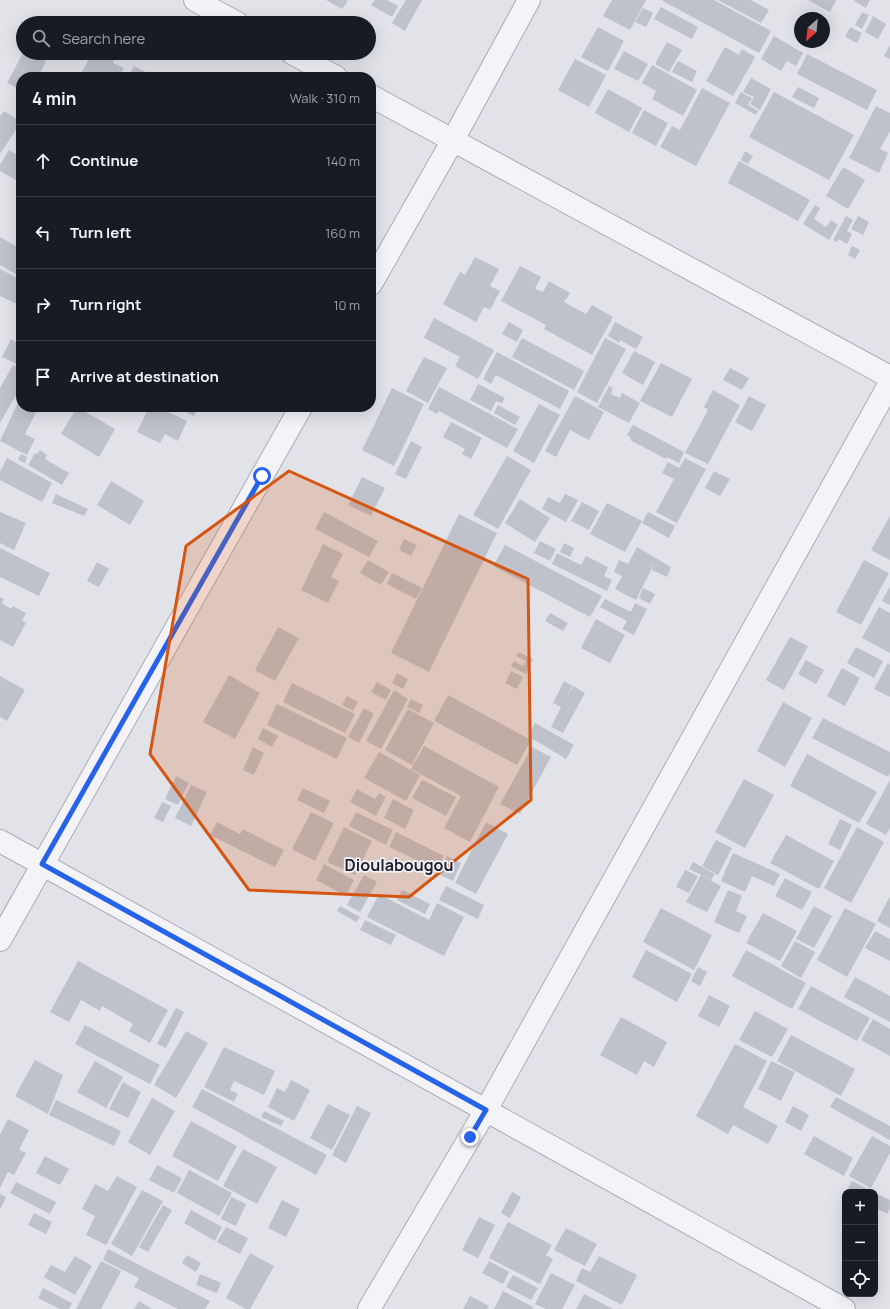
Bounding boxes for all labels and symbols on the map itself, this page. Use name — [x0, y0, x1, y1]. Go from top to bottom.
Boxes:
north arrow — [794, 12, 830, 48]
route start — [253, 467, 271, 485]
district label: Dioulabougou — [345, 854, 453, 876]
route end — [461, 1128, 479, 1146]

